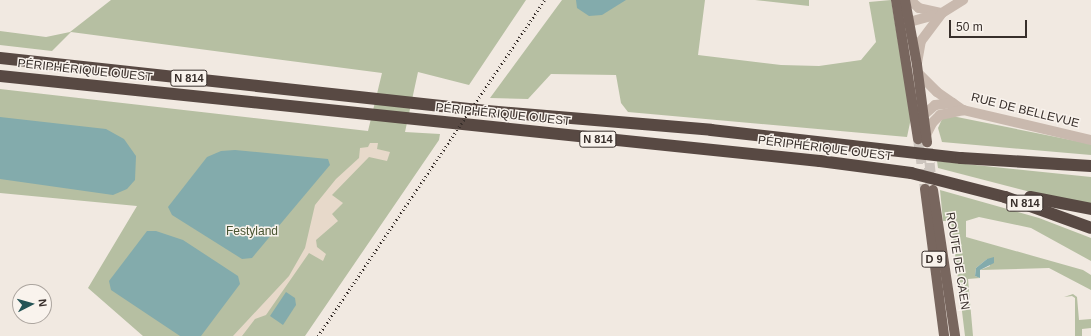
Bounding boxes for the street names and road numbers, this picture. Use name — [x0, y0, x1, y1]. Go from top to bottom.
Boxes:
street label: PÉRIPHÉRIQUE OUEST — [17, 57, 153, 85]
road number: N 814 — [170, 69, 208, 87]
street label: RUE DE BELLEVUE — [970, 91, 1080, 131]
street label: PÉRIPHÉRIQUE OUEST — [435, 101, 571, 129]
road number: N 814 — [579, 130, 617, 148]
street label: PÉRIPHÉRIQUE OUEST — [757, 134, 893, 164]
road number: N 814 — [1006, 194, 1044, 212]
street label: ROUTE DE CAEN — [942, 211, 972, 311]
road number: D 9 — [921, 250, 947, 268]

